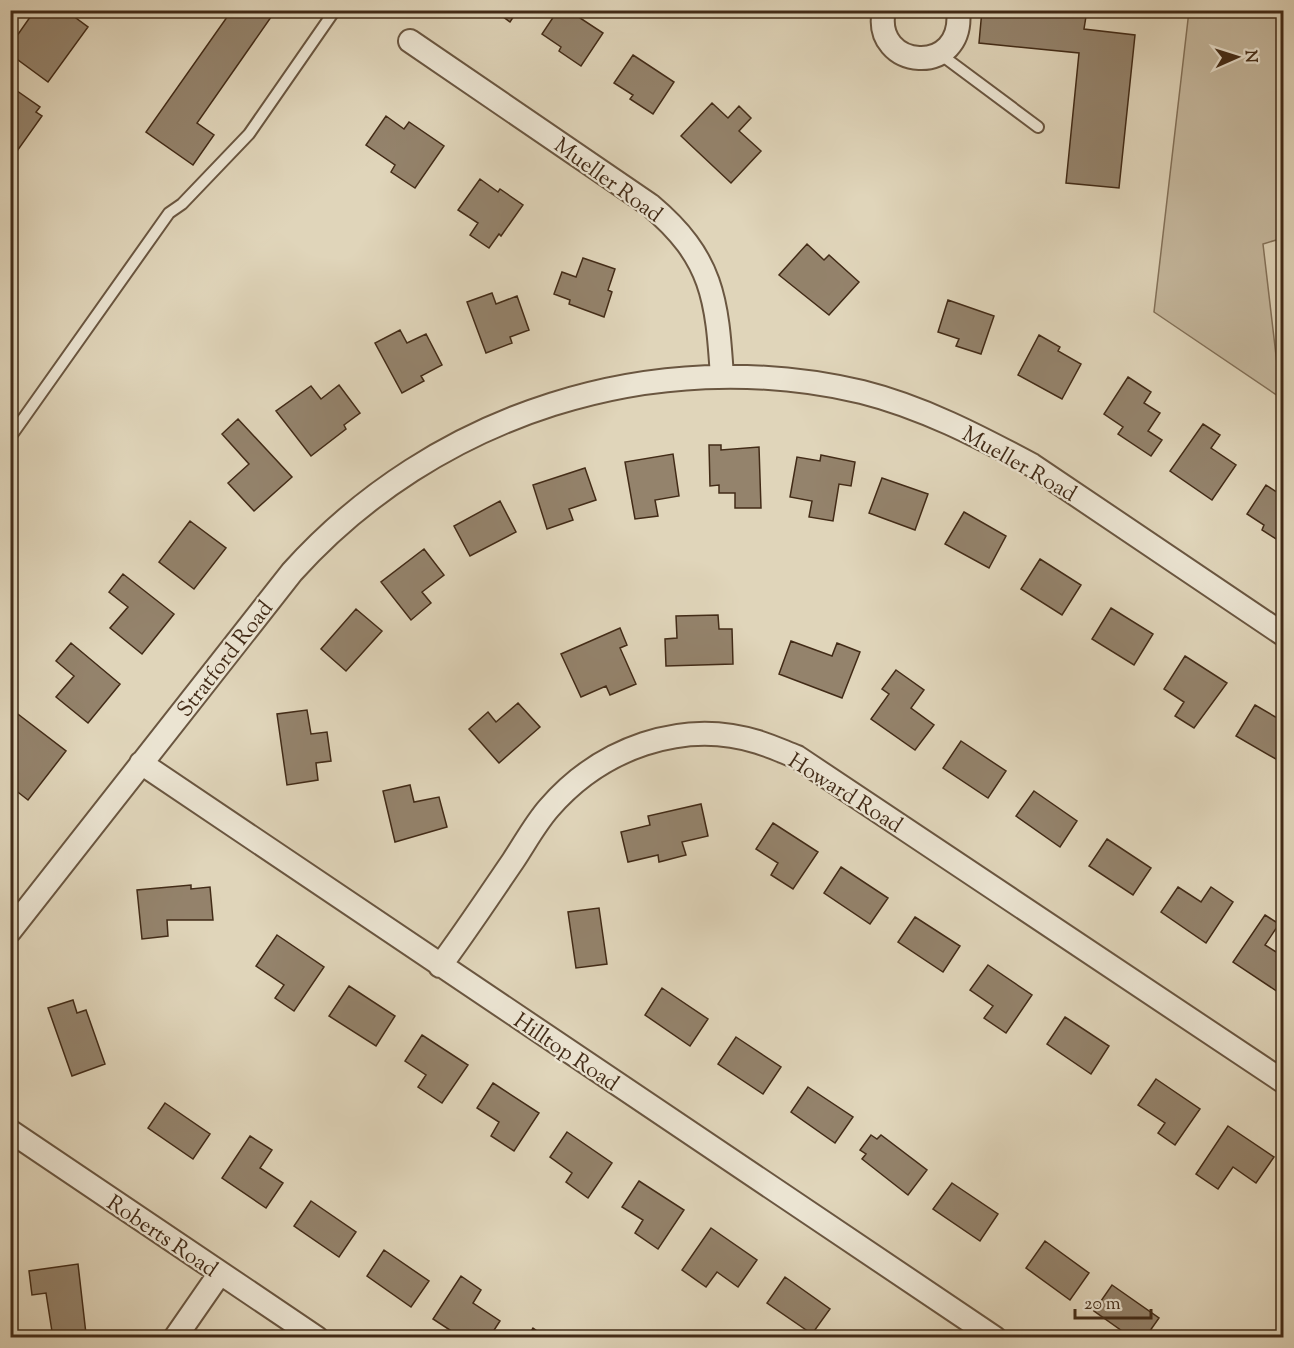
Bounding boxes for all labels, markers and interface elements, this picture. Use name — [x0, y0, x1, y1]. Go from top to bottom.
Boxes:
north arrow — [1207, 27, 1267, 87]
text: N — [1238, 49, 1261, 64]
street label: Mueller Road — [546, 131, 668, 232]
street label: Mueller Road — [955, 420, 1082, 511]
street label: Stratford Road — [171, 595, 282, 725]
street label: Howard Road — [781, 747, 908, 843]
street label: Hilltop Road — [506, 1006, 625, 1101]
street label: Roberts Road — [99, 1188, 223, 1286]
scale bar — [1075, 1282, 1152, 1320]
text: 20 m — [1084, 1292, 1121, 1318]

